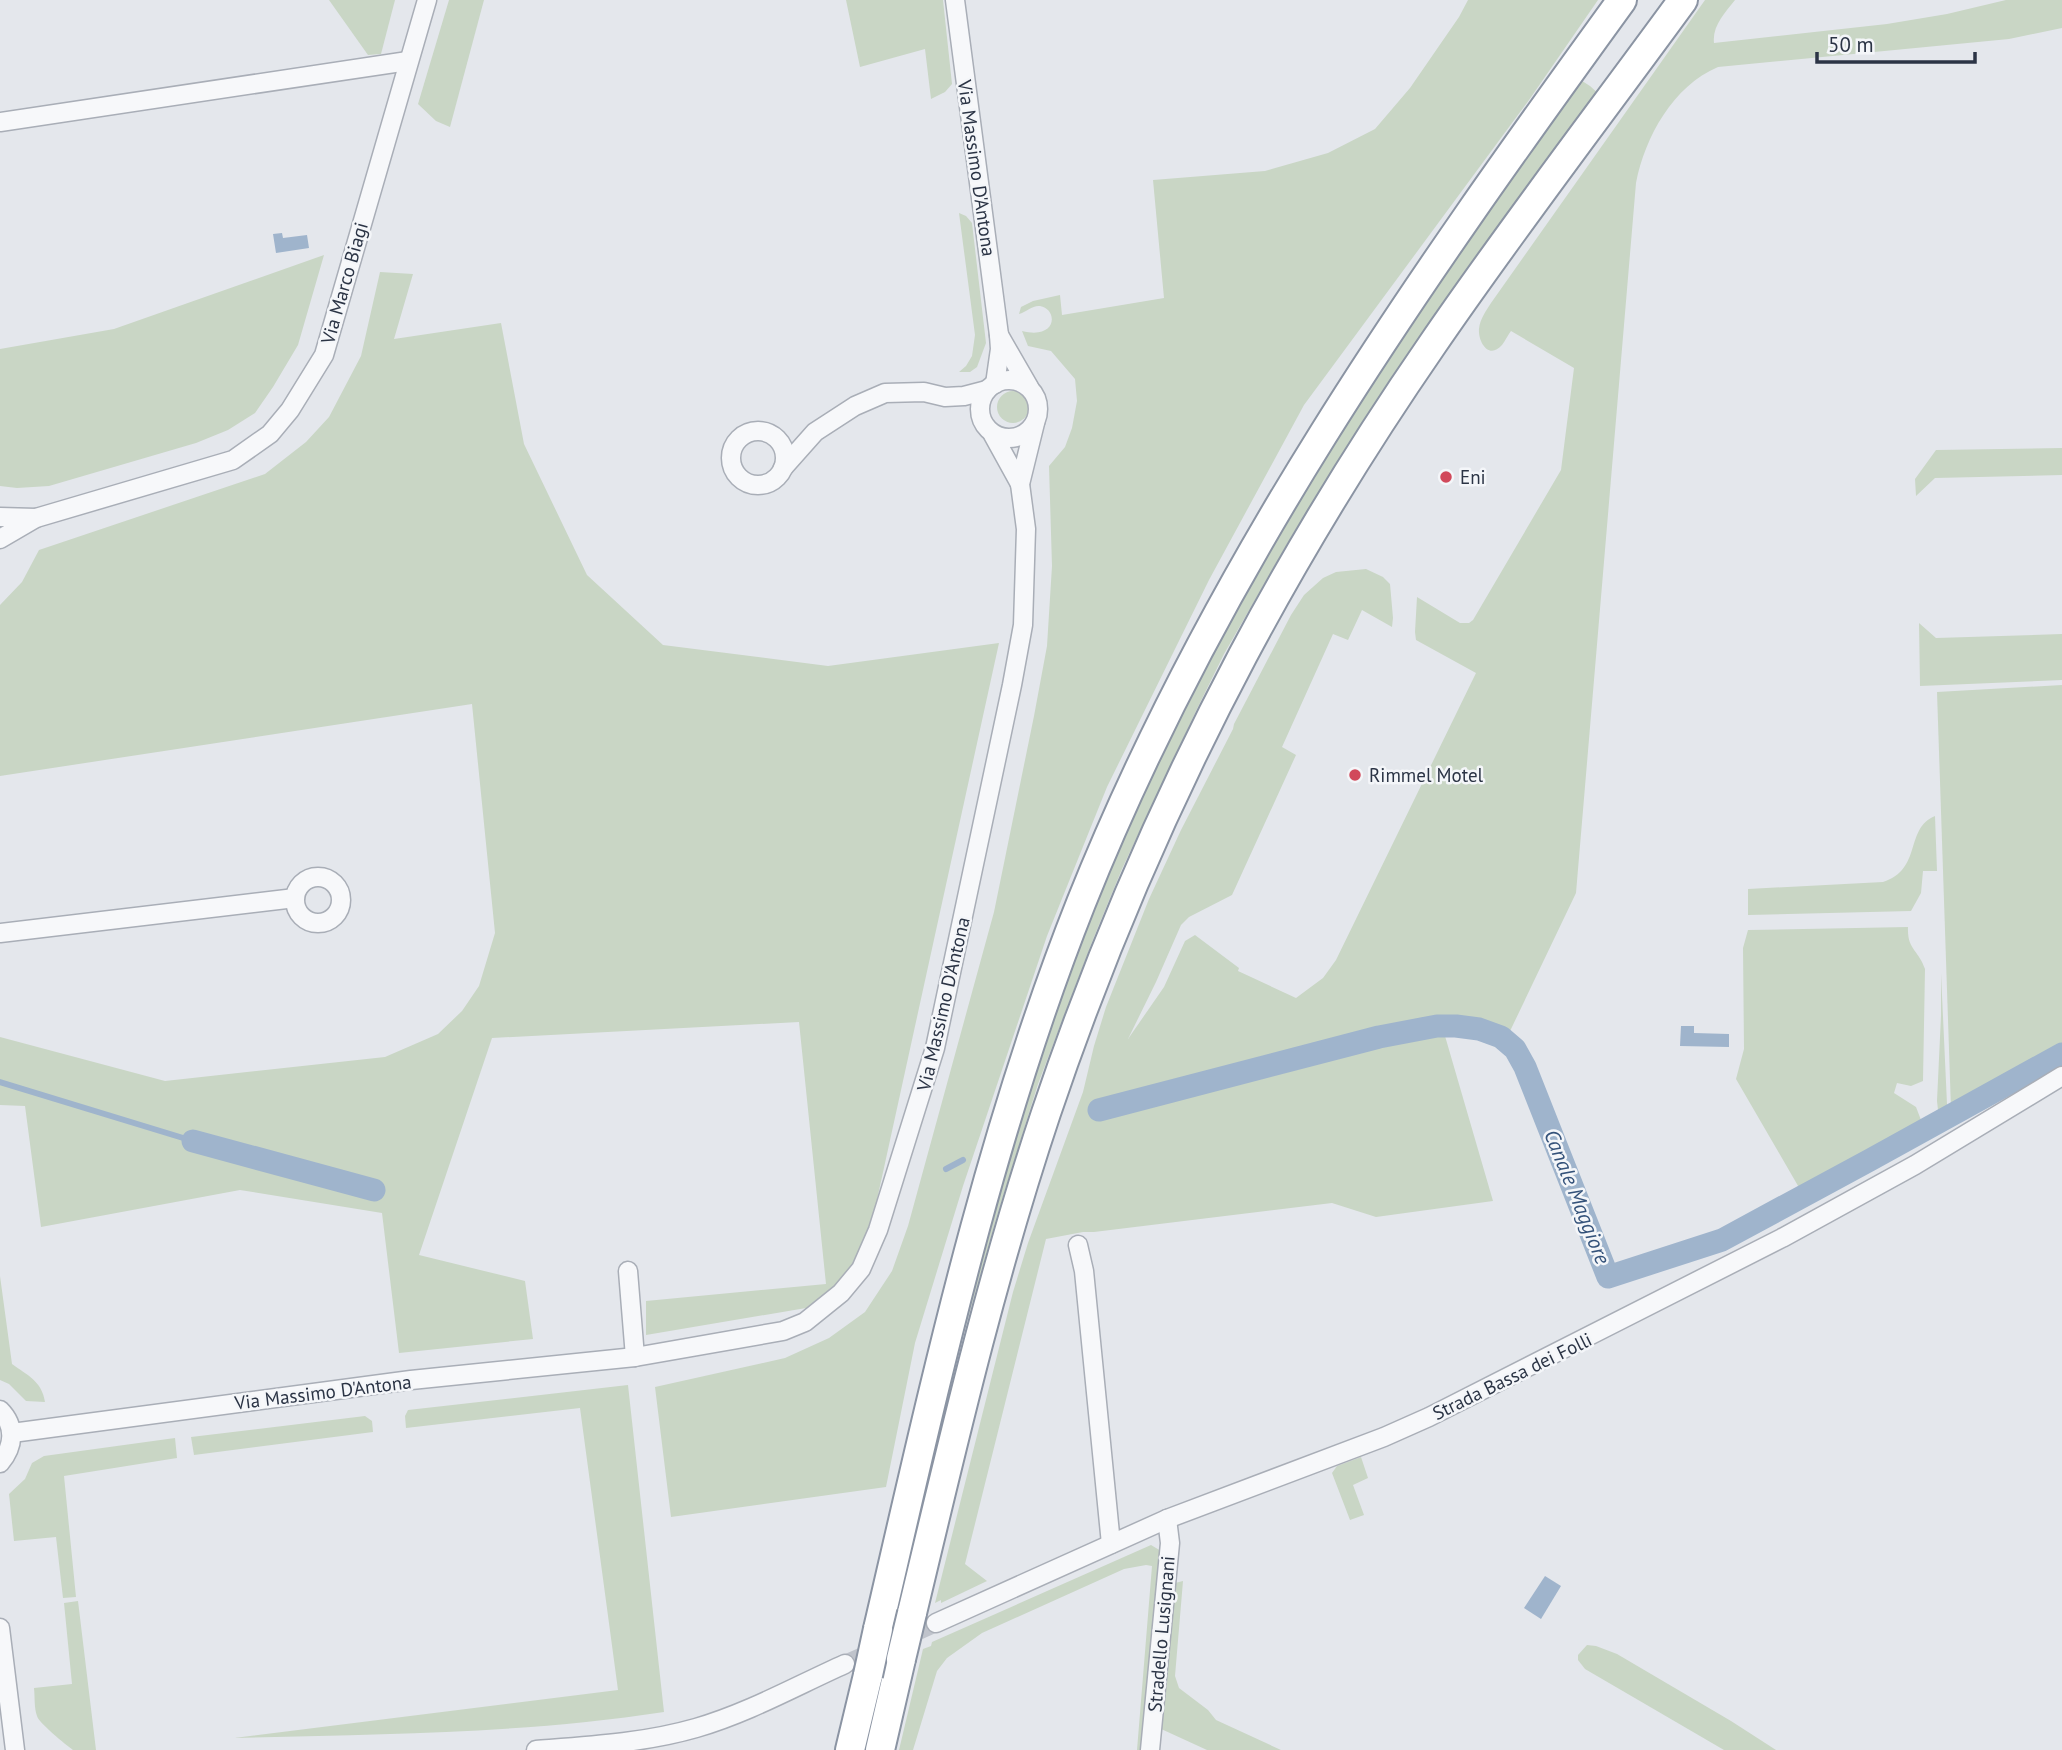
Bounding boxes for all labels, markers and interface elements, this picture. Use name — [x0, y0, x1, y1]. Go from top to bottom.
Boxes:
scale bar — [1817, 21, 1974, 65]
text: 50 m — [1828, 31, 1874, 58]
street label: Via Massimo D'Antona — [953, 77, 1001, 258]
street label: Via Marco Biagi — [315, 219, 373, 348]
place label: Eni — [1460, 465, 1486, 489]
marker: Eni — [1438, 469, 1454, 485]
place label: Rimmel Motel — [1369, 763, 1484, 787]
marker: Rimmel Motel — [1347, 767, 1363, 783]
street label: Via Massimo D'Antona — [911, 915, 975, 1094]
water label: Canale Maggiore — [1538, 1126, 1617, 1268]
street label: Strada Bassa dei Folli — [1428, 1327, 1596, 1425]
street label: Via Massimo D'Antona — [232, 1369, 413, 1415]
street label: Stradello Lusignani — [1142, 1555, 1180, 1713]

